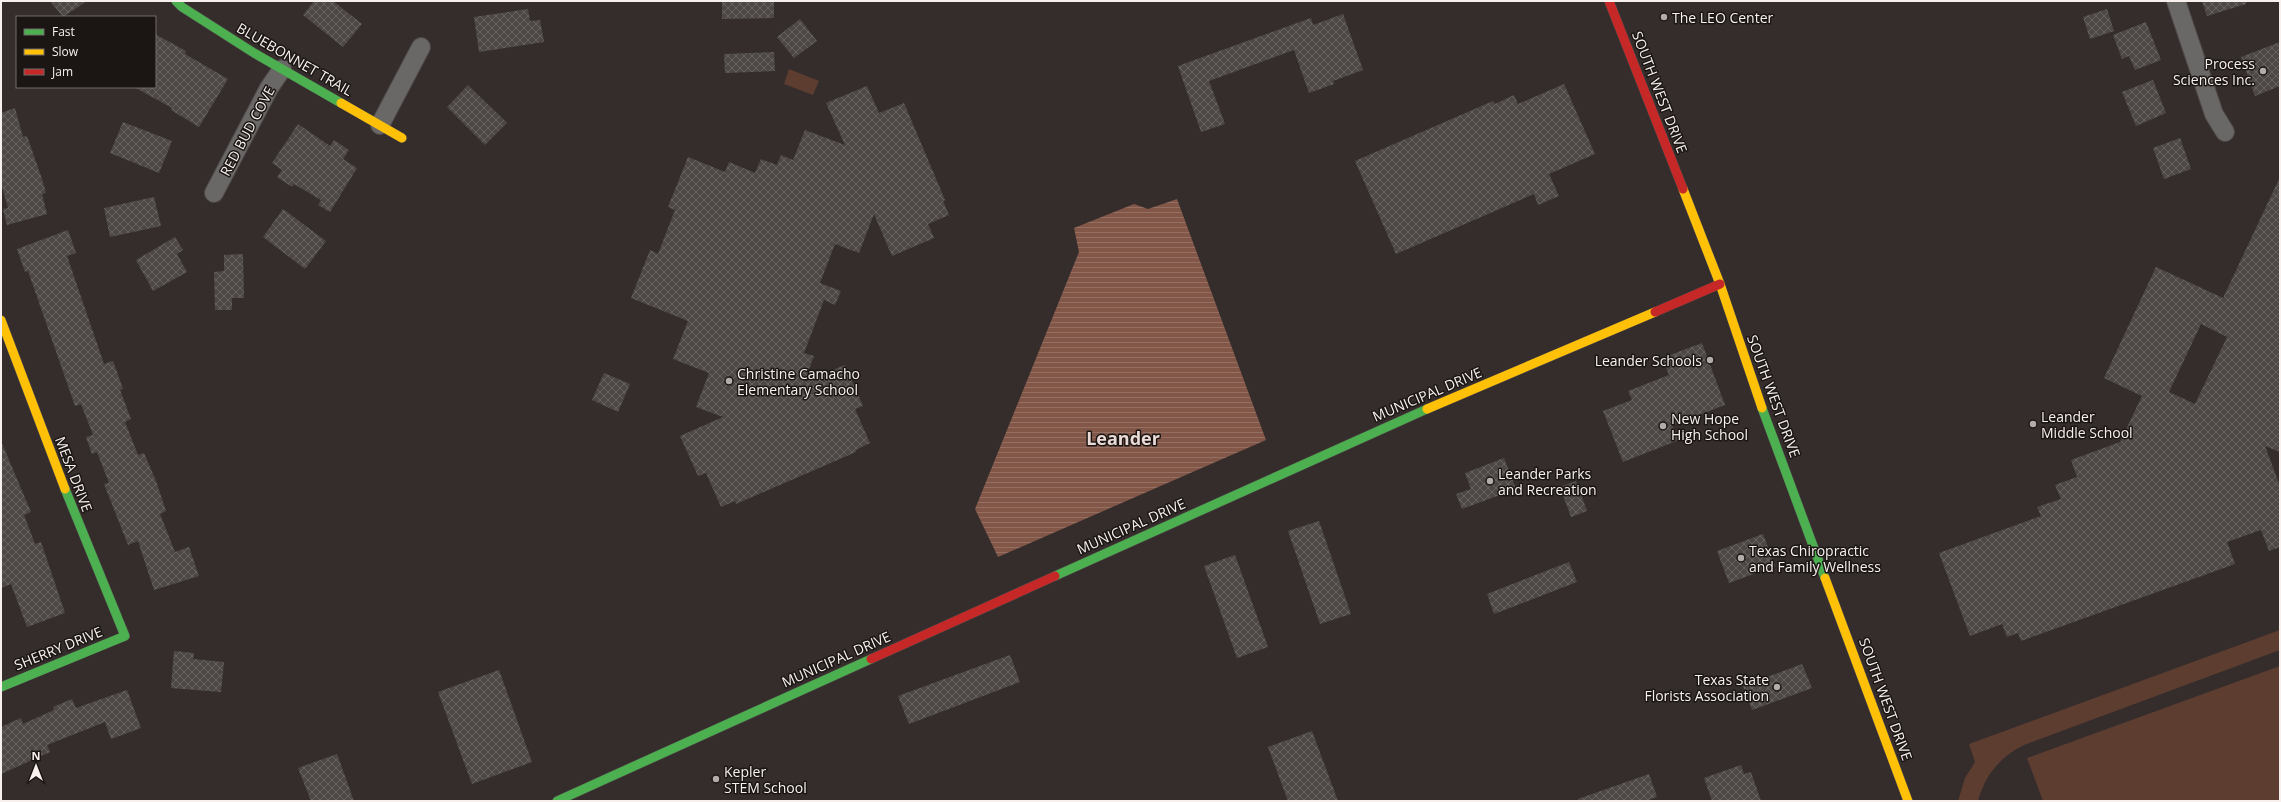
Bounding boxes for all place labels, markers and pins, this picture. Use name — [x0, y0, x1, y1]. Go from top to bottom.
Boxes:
place label: The LEO Center — [1672, 8, 1774, 27]
marker: The LEO Center — [1659, 12, 1669, 22]
place label: Process Sciences Inc. — [2173, 54, 2255, 89]
marker: Process Sciences Inc. — [2258, 66, 2268, 76]
place label: Leander Schools — [1595, 351, 1702, 370]
marker: Leander Schools — [1705, 355, 1715, 365]
place label: Christine Camacho Elementary School — [737, 364, 860, 399]
marker: Christine Camacho Elementary School — [724, 376, 734, 386]
place label: Leander Middle School — [2041, 407, 2133, 442]
place label: New Hope High School — [1671, 409, 1748, 444]
marker: Leander Middle School — [2028, 419, 2038, 429]
marker: New Hope High School — [1658, 421, 1668, 431]
place label: Leander Parks and Recreation — [1498, 464, 1597, 499]
marker: Leander Parks and Recreation — [1485, 476, 1495, 486]
place label: Texas Chiropractic and Family Wellness — [1749, 541, 1881, 576]
marker: Texas Chiropractic and Family Wellness — [1736, 553, 1746, 563]
place label: Texas State Florists Association — [1644, 670, 1769, 705]
marker: Texas State Florists Association — [1772, 682, 1782, 692]
place label: Kepler STEM School — [724, 762, 807, 797]
marker: Kepler STEM School — [711, 774, 721, 784]

